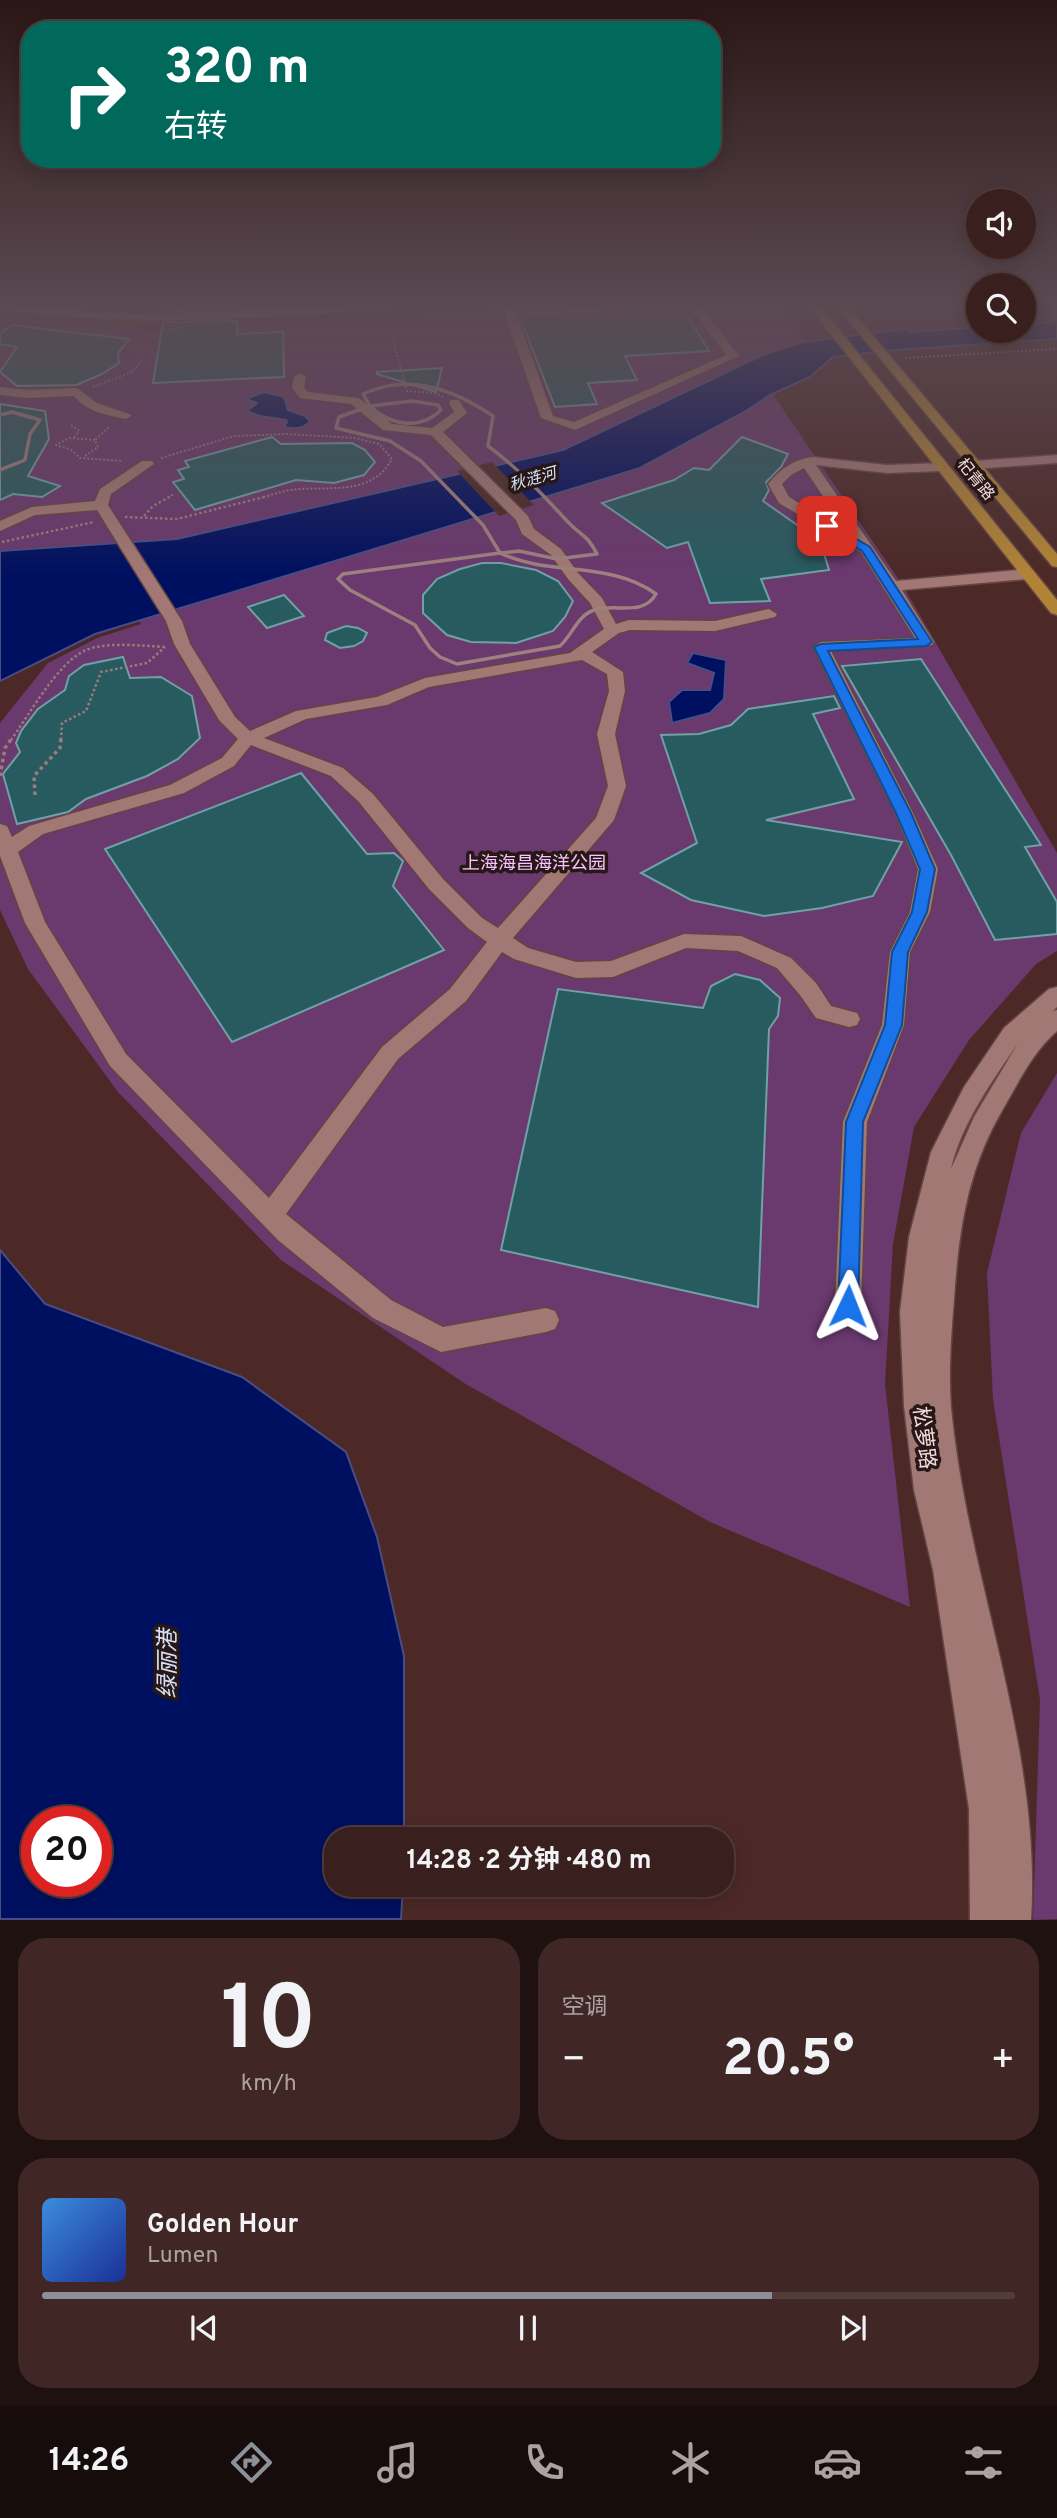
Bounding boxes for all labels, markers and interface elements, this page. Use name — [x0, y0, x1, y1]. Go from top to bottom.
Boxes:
text: 320 m — [164, 39, 310, 101]
icon: right — [49, 49, 140, 140]
text: 右转 — [164, 109, 228, 149]
map controls — [966, 189, 1036, 343]
button: sound — [966, 189, 1036, 259]
button: search — [966, 273, 1036, 343]
street label: 杞青路 — [952, 455, 998, 505]
water label: 秋涟河 — [507, 463, 562, 496]
pin — [797, 496, 857, 556]
icon: arrive — [808, 507, 846, 545]
park label: 上海海昌海洋公园 — [462, 853, 606, 876]
position arrow — [811, 1269, 885, 1343]
street label: 松萝路 — [906, 1405, 940, 1471]
water label: 绿丽港 — [155, 1627, 184, 1699]
speed limit sign: 20 — [21, 1806, 112, 1897]
text: 14:28 · 2 分钟 · 480 m — [406, 1845, 652, 1878]
text: 10 — [221, 1967, 317, 2082]
text: 空调 — [562, 1994, 608, 2023]
text: 20.5° — [722, 2028, 854, 2094]
text: − — [562, 2037, 586, 2086]
text: + — [990, 2037, 1015, 2086]
text: km/h — [241, 2070, 297, 2099]
text: Golden Hour — [147, 2209, 298, 2242]
text: Lumen — [147, 2242, 218, 2271]
icon: previous — [185, 2309, 223, 2347]
icon: pause — [509, 2309, 547, 2347]
icon: next — [834, 2309, 872, 2347]
icon: directions — [227, 2438, 276, 2487]
icon: music — [373, 2438, 422, 2487]
icon: phone — [520, 2438, 569, 2487]
icon: climate — [666, 2438, 715, 2487]
icon: car — [813, 2438, 862, 2487]
icon: filters — [959, 2438, 1008, 2487]
text: 14:26 — [49, 2442, 129, 2482]

